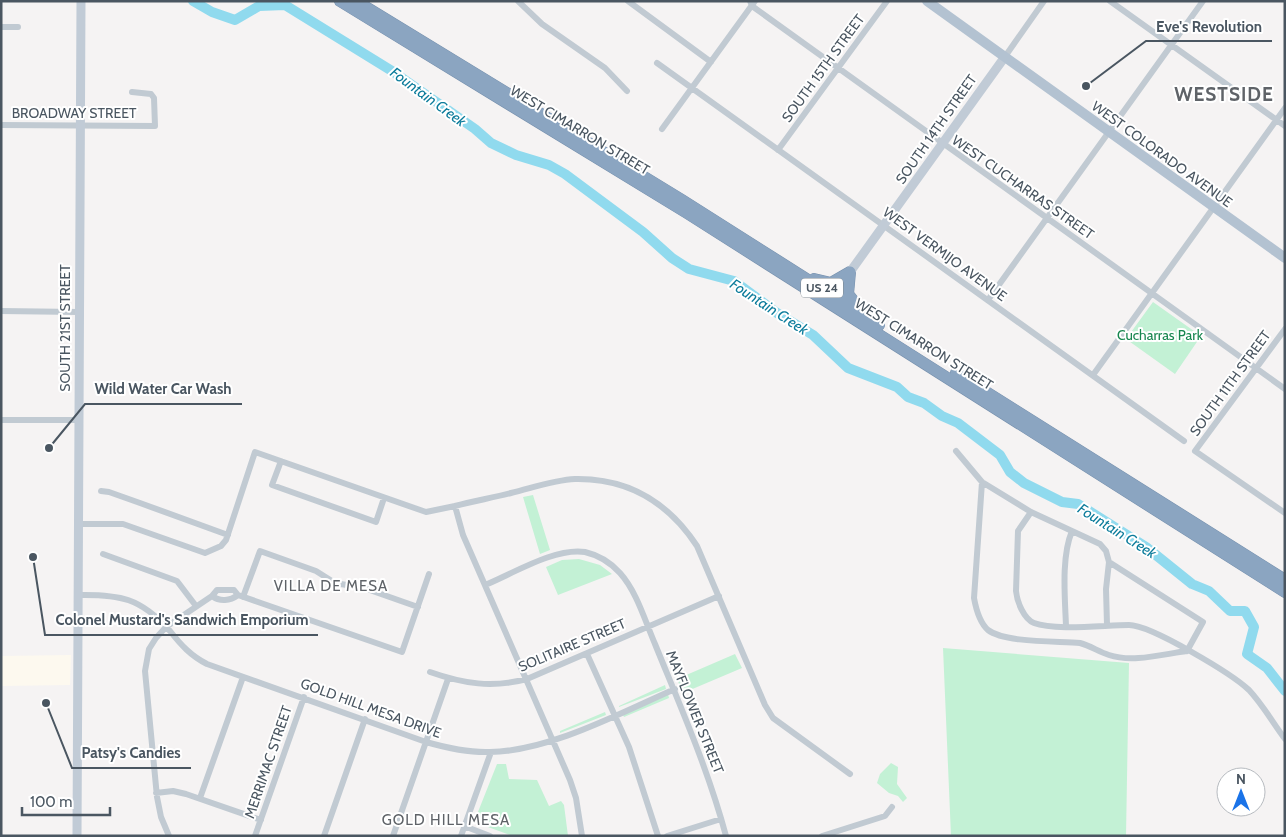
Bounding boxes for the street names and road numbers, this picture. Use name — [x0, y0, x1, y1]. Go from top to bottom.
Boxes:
street label: SOUTH 15TH STREET — [778, 10, 869, 126]
street label: SOUTH 14TH STREET — [891, 70, 981, 187]
street label: WEST CIMARRON STREET — [507, 81, 654, 179]
street label: WEST COLORADO AVENUE — [1088, 97, 1236, 211]
street label: BROADWAY STREET — [12, 104, 137, 122]
street label: WEST CUCHARRAS STREET — [948, 131, 1098, 243]
street label: WEST VERMIJO AVENUE — [879, 203, 1011, 305]
street label: SOUTH 21ST STREET — [56, 264, 74, 392]
road number: US 24 — [801, 278, 843, 298]
street label: WEST CIMARRON STREET — [852, 294, 997, 394]
street label: SOUTH 11TH STREET — [1186, 326, 1275, 439]
street label: SOLITAIRE STREET — [516, 614, 629, 676]
street label: MAYFLOWER STREET — [662, 648, 728, 777]
street label: GOLD HILL MESA DRIVE — [298, 674, 444, 742]
street label: MERRIMAC STREET — [240, 703, 296, 821]

